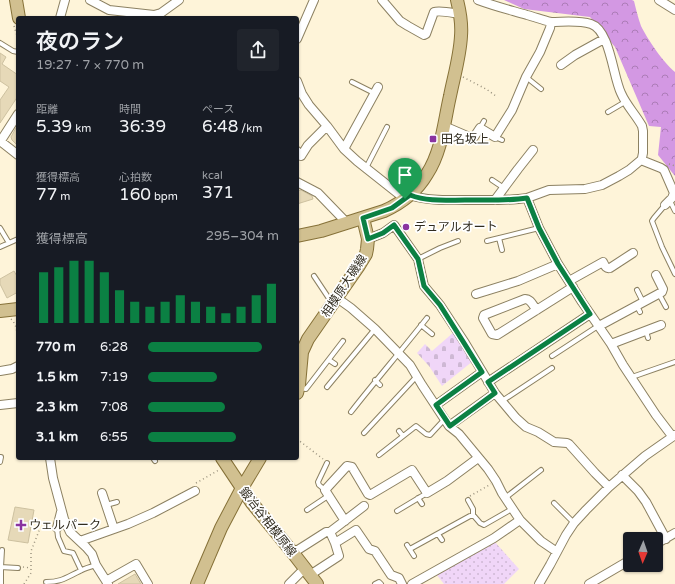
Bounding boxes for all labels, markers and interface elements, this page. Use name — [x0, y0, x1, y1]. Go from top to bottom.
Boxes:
text: 夜のラン — [36, 29, 124, 55]
button: share — [237, 29, 279, 71]
text: 19:27 · 7 × 770 m — [36, 57, 144, 73]
text: 距離 — [36, 103, 58, 116]
text: 時間 — [119, 103, 141, 116]
text: ペース — [202, 103, 234, 116]
text: 5.39 — [36, 116, 72, 137]
text: 36:39 — [119, 116, 166, 137]
text: 6:48 — [202, 116, 238, 137]
text: km — [72, 122, 91, 135]
text: /km — [238, 122, 262, 135]
place label: 田名坂上 — [441, 132, 489, 146]
marker: 田名坂上 — [428, 134, 438, 144]
pin — [388, 158, 422, 199]
icon: arrive — [394, 164, 416, 186]
text: kcal — [202, 169, 223, 182]
text: 獲得標高 — [36, 171, 80, 184]
text: 心拍数 — [119, 171, 152, 184]
text: 371 — [202, 182, 234, 203]
text: 77 — [36, 184, 57, 205]
text: 160 — [119, 184, 151, 205]
text: m — [57, 190, 70, 203]
text: bpm — [151, 190, 178, 203]
place label: デュアルオート — [414, 220, 498, 234]
marker: デュアルオート — [401, 222, 411, 232]
text: 295–304 m — [206, 228, 279, 244]
text: 獲得標高 — [36, 231, 88, 247]
street label: 相模原大磯線 — [319, 252, 369, 320]
text: 770 m — [36, 339, 76, 355]
text: 6:28 — [100, 339, 128, 355]
text: 1.5 km — [36, 369, 78, 385]
text: 7:19 — [100, 369, 128, 385]
text: 2.3 km — [36, 399, 78, 415]
text: 7:08 — [100, 399, 128, 415]
text: 3.1 km — [36, 429, 78, 445]
text: 6:55 — [100, 429, 128, 445]
street label: 鍛冶谷相模原線 — [237, 485, 299, 559]
place label: ウェルパーク — [29, 518, 101, 532]
marker: ウェルパーク — [16, 520, 26, 530]
north arrow — [623, 532, 663, 572]
map controls — [623, 532, 663, 572]

